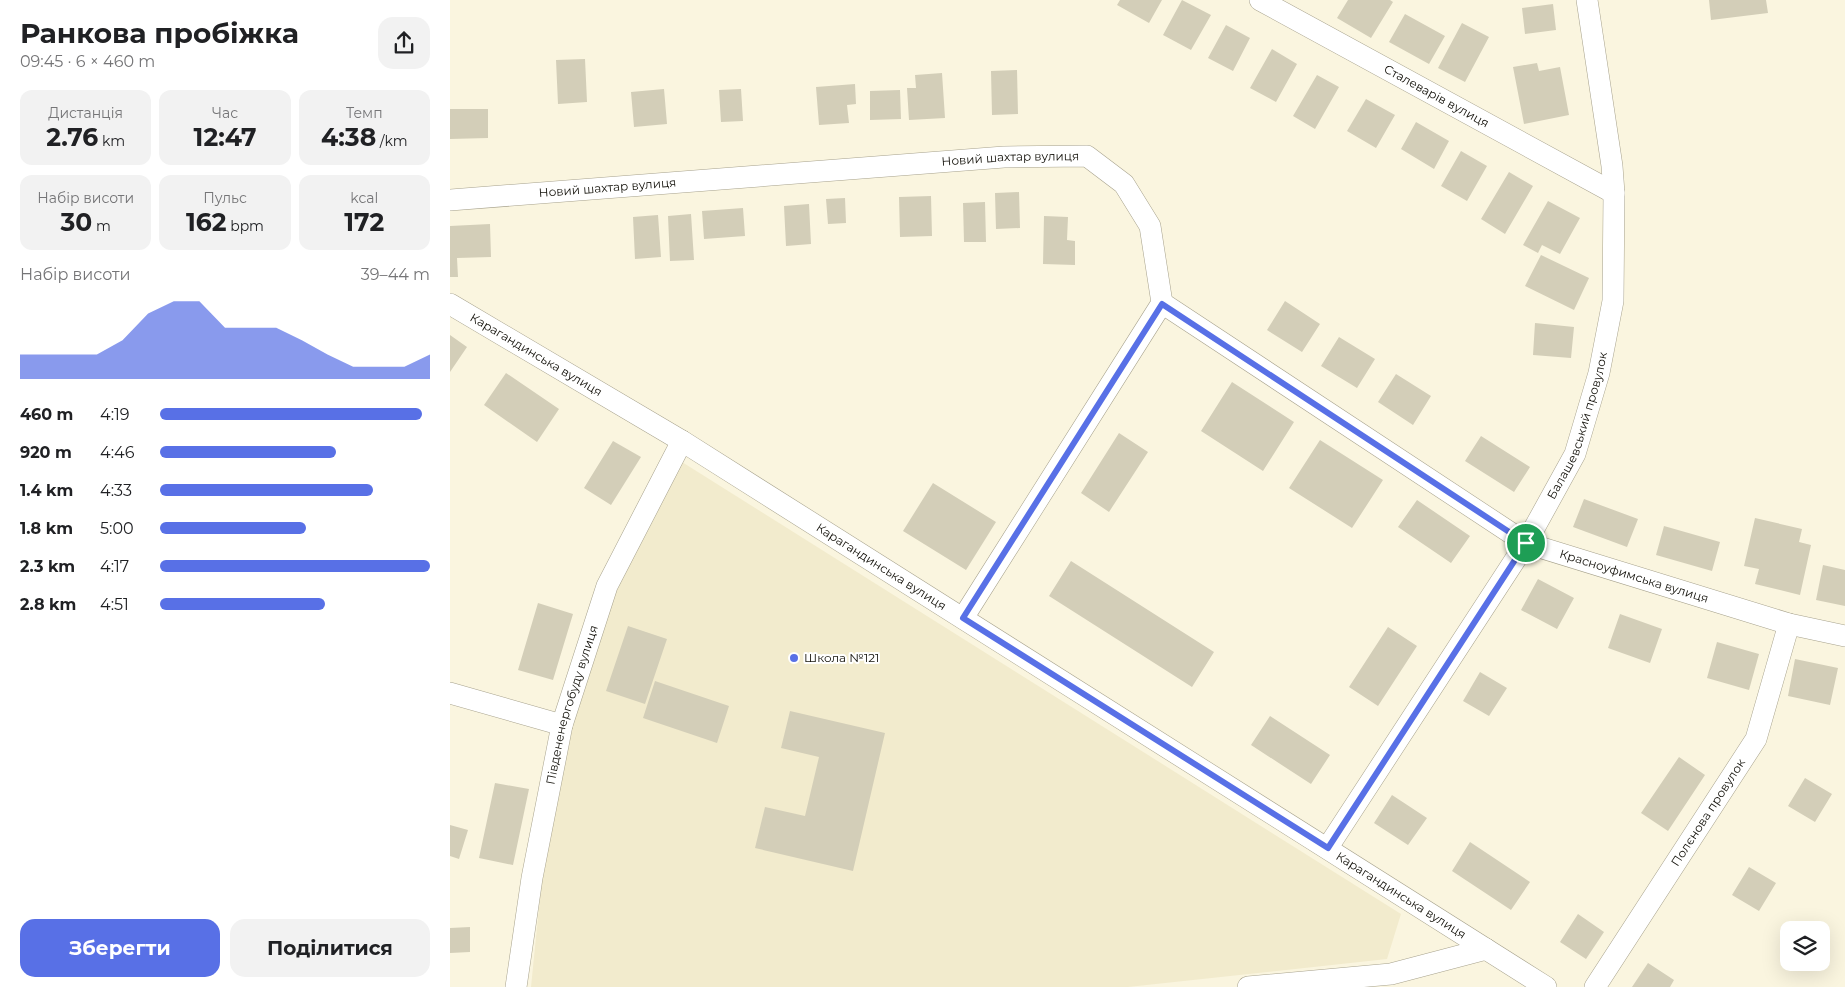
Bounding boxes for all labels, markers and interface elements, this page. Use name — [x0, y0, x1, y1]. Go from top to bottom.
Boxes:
text: Ранкова пробіжка — [20, 16, 299, 50]
button: share — [378, 17, 430, 69]
text: 09:45 · 6 × 460 m — [20, 52, 155, 71]
street label: Сталеварів вулиця — [1382, 61, 1492, 130]
text: Дистанція — [48, 104, 123, 122]
text: Час — [212, 104, 238, 122]
text: Темп — [346, 104, 383, 122]
text: 2.76 — [46, 122, 98, 152]
text: 12:47 — [194, 122, 256, 152]
text: 4:38 — [321, 122, 376, 152]
text: km — [98, 132, 125, 150]
text: /km — [376, 132, 408, 150]
street label: Новий шахтар вулиця — [941, 148, 1079, 169]
street label: Новий шахтар вулиця — [538, 174, 677, 200]
text: Набір висоти — [37, 189, 134, 207]
text: Пульс — [203, 189, 247, 207]
text: kcal — [350, 189, 378, 207]
text: 30 — [61, 207, 92, 237]
text: 162 — [186, 207, 226, 237]
text: 172 — [344, 207, 384, 237]
text: m — [92, 217, 111, 235]
text: bpm — [226, 217, 264, 235]
text: Набір висоти — [20, 265, 131, 284]
text: 39–44 m — [361, 265, 430, 284]
street label: Карагандинська вулиця — [468, 310, 605, 399]
street label: Балашевський провулок — [1544, 351, 1610, 502]
text: 460 m — [20, 405, 73, 424]
text: 4:19 — [100, 405, 130, 424]
text: 920 m — [20, 443, 72, 462]
text: 4:46 — [100, 443, 134, 462]
text: 1.4 km — [20, 481, 73, 500]
text: 4:33 — [100, 481, 132, 500]
text: 1.8 km — [20, 519, 73, 538]
text: 5:00 — [100, 519, 134, 538]
street label: Карагандинська вулиця — [814, 520, 949, 613]
pin — [1505, 522, 1547, 564]
icon: arrive — [1512, 529, 1540, 557]
street label: Красноуфимська вулиця — [1558, 546, 1710, 606]
text: 2.3 km — [20, 557, 75, 576]
text: 4:17 — [100, 557, 129, 576]
text: 2.8 km — [20, 595, 76, 614]
text: 4:51 — [100, 595, 129, 614]
street label: Південенергобуду вулиця — [542, 623, 601, 786]
place label: Школа №121 — [804, 650, 879, 665]
marker: Школа №121 — [788, 652, 800, 664]
street label: Полєнова провулок — [1667, 756, 1748, 869]
street label: Карагандинська вулиця — [1333, 848, 1469, 942]
button: Зберегти — [20, 919, 220, 977]
button: Поділитися — [230, 919, 430, 977]
map controls — [1780, 921, 1830, 971]
button: layers — [1780, 921, 1830, 971]

